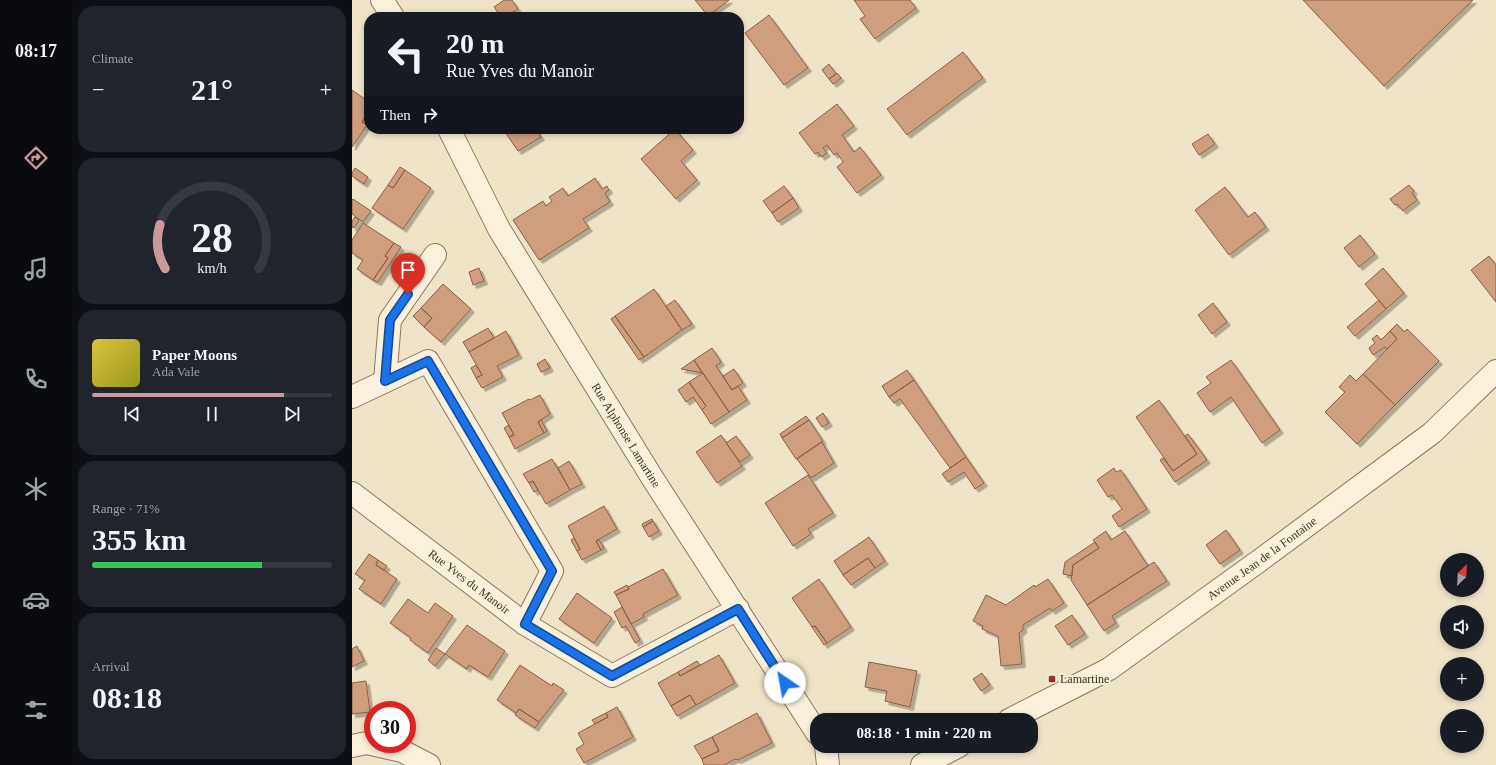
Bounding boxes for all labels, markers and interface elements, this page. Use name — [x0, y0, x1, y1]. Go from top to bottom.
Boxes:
icon: left — [380, 28, 432, 80]
text: 20 m — [446, 28, 504, 59]
text: 08:17 — [15, 41, 57, 61]
text: Climate — [92, 51, 133, 66]
text: Rue Yves du Manoir — [446, 61, 594, 81]
text: 21° — [191, 73, 233, 106]
text: − — [92, 77, 104, 102]
text: + — [320, 77, 332, 102]
icon: right — [419, 104, 441, 126]
text: Then — [380, 107, 411, 123]
icon: directions — [22, 144, 50, 172]
text: 28 — [191, 214, 233, 260]
pin — [391, 253, 425, 294]
icon: music — [22, 255, 50, 283]
text: km/h — [197, 259, 227, 275]
icon: arrive — [397, 259, 419, 281]
text: Paper Moons — [152, 347, 237, 363]
text: Ada Vale — [152, 364, 200, 379]
icon: phone — [22, 365, 50, 393]
street label: Rue Alphonse Lamartine — [589, 380, 664, 490]
icon: previous — [121, 403, 143, 425]
icon: pause — [201, 403, 223, 425]
icon: next — [281, 403, 303, 425]
icon: climate — [22, 475, 50, 503]
text: Range · 71% — [92, 501, 160, 516]
street label: Avenue Jean de la Fontaine — [1205, 514, 1319, 603]
text: 355 km — [92, 523, 186, 556]
street label: Rue Yves du Manoir — [426, 546, 513, 617]
north arrow — [1440, 553, 1484, 597]
map controls — [1440, 553, 1484, 753]
icon: car — [22, 586, 50, 614]
button: sound — [1440, 605, 1484, 649]
button: + — [1440, 657, 1484, 701]
text: Arrival — [92, 659, 130, 674]
position arrow — [764, 662, 806, 704]
place label: Lamartine — [1060, 672, 1109, 686]
marker: Lamartine — [1047, 674, 1057, 684]
text: 08:18 — [92, 681, 162, 714]
icon: filters — [22, 696, 50, 724]
speed limit sign: 30 — [364, 701, 416, 753]
button: − — [1440, 709, 1484, 753]
text: 08:18 · 1 min · 220 m — [857, 725, 992, 741]

